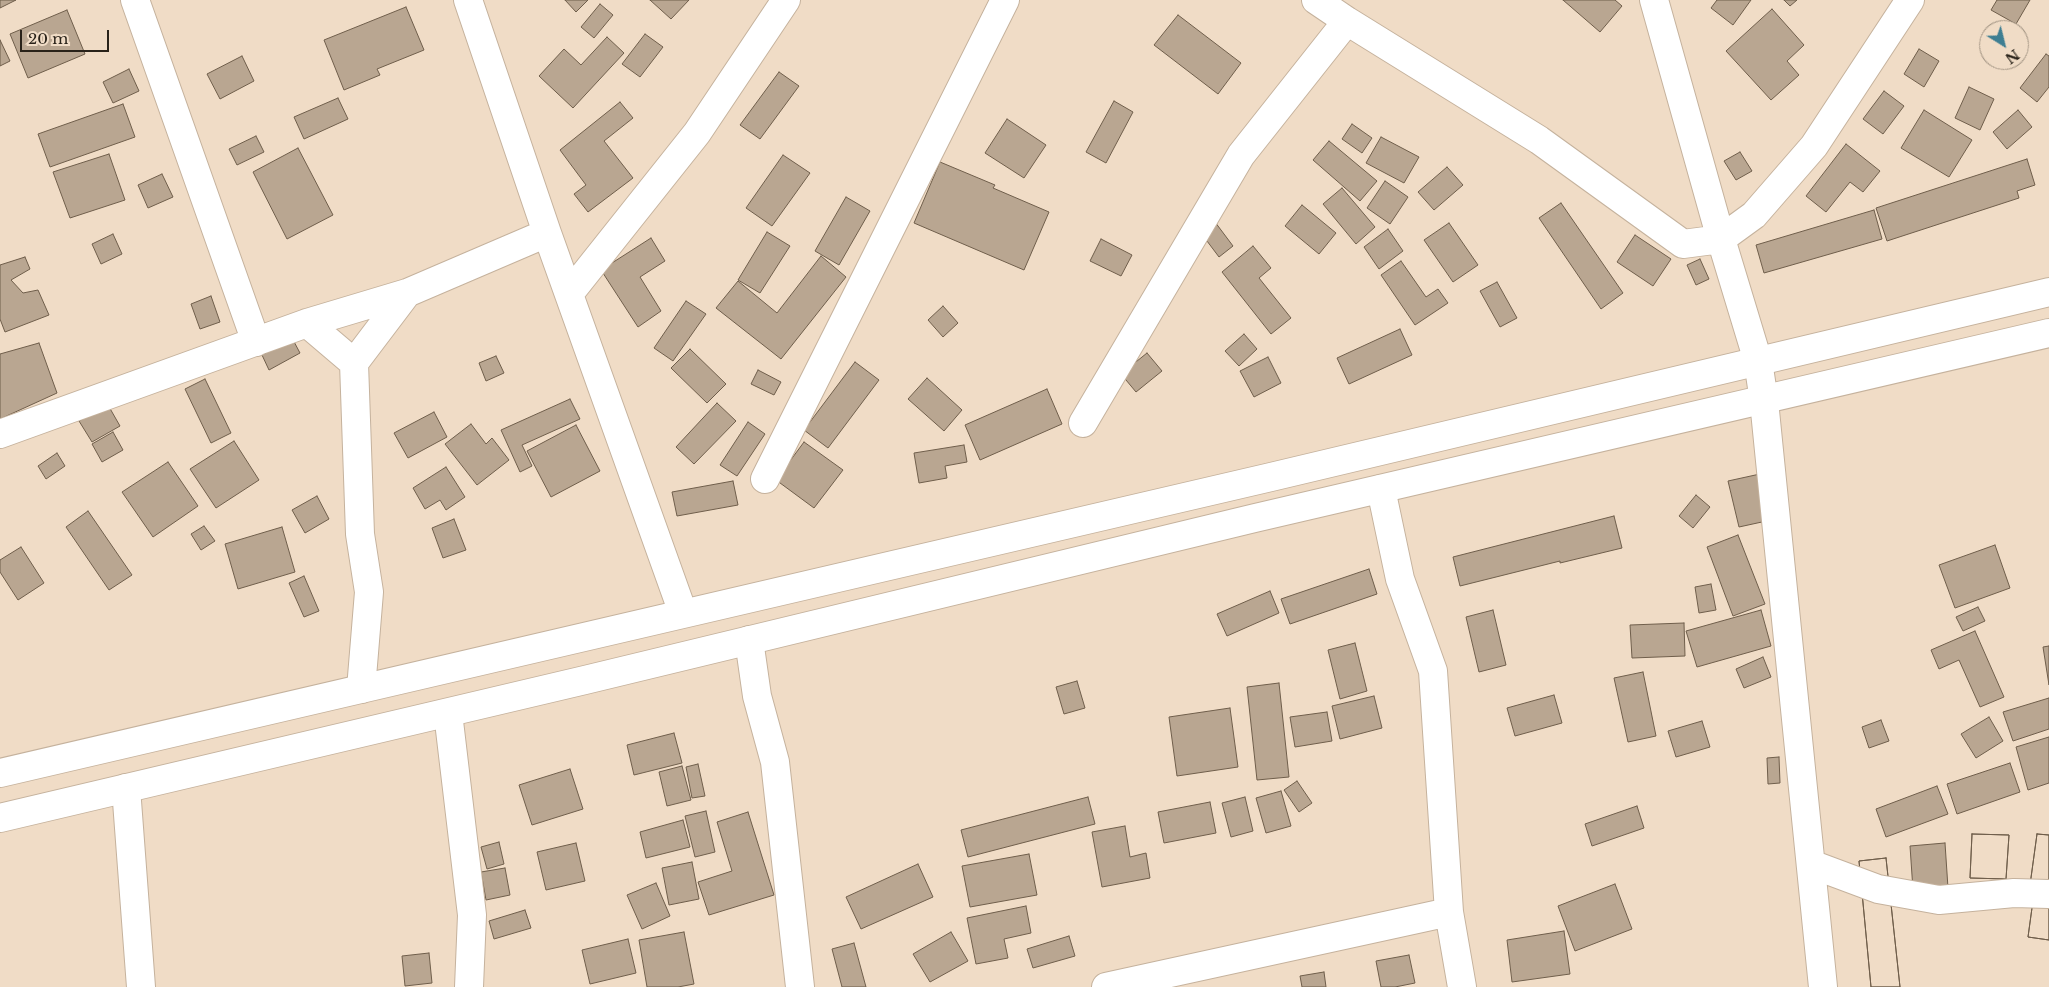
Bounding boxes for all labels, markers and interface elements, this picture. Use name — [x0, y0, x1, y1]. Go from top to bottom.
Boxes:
scale bar — [22, 20, 111, 52]
north arrow — [1979, 20, 2029, 70]
text: 20 m — [28, 29, 68, 48]
text: N — [2002, 45, 2023, 67]

